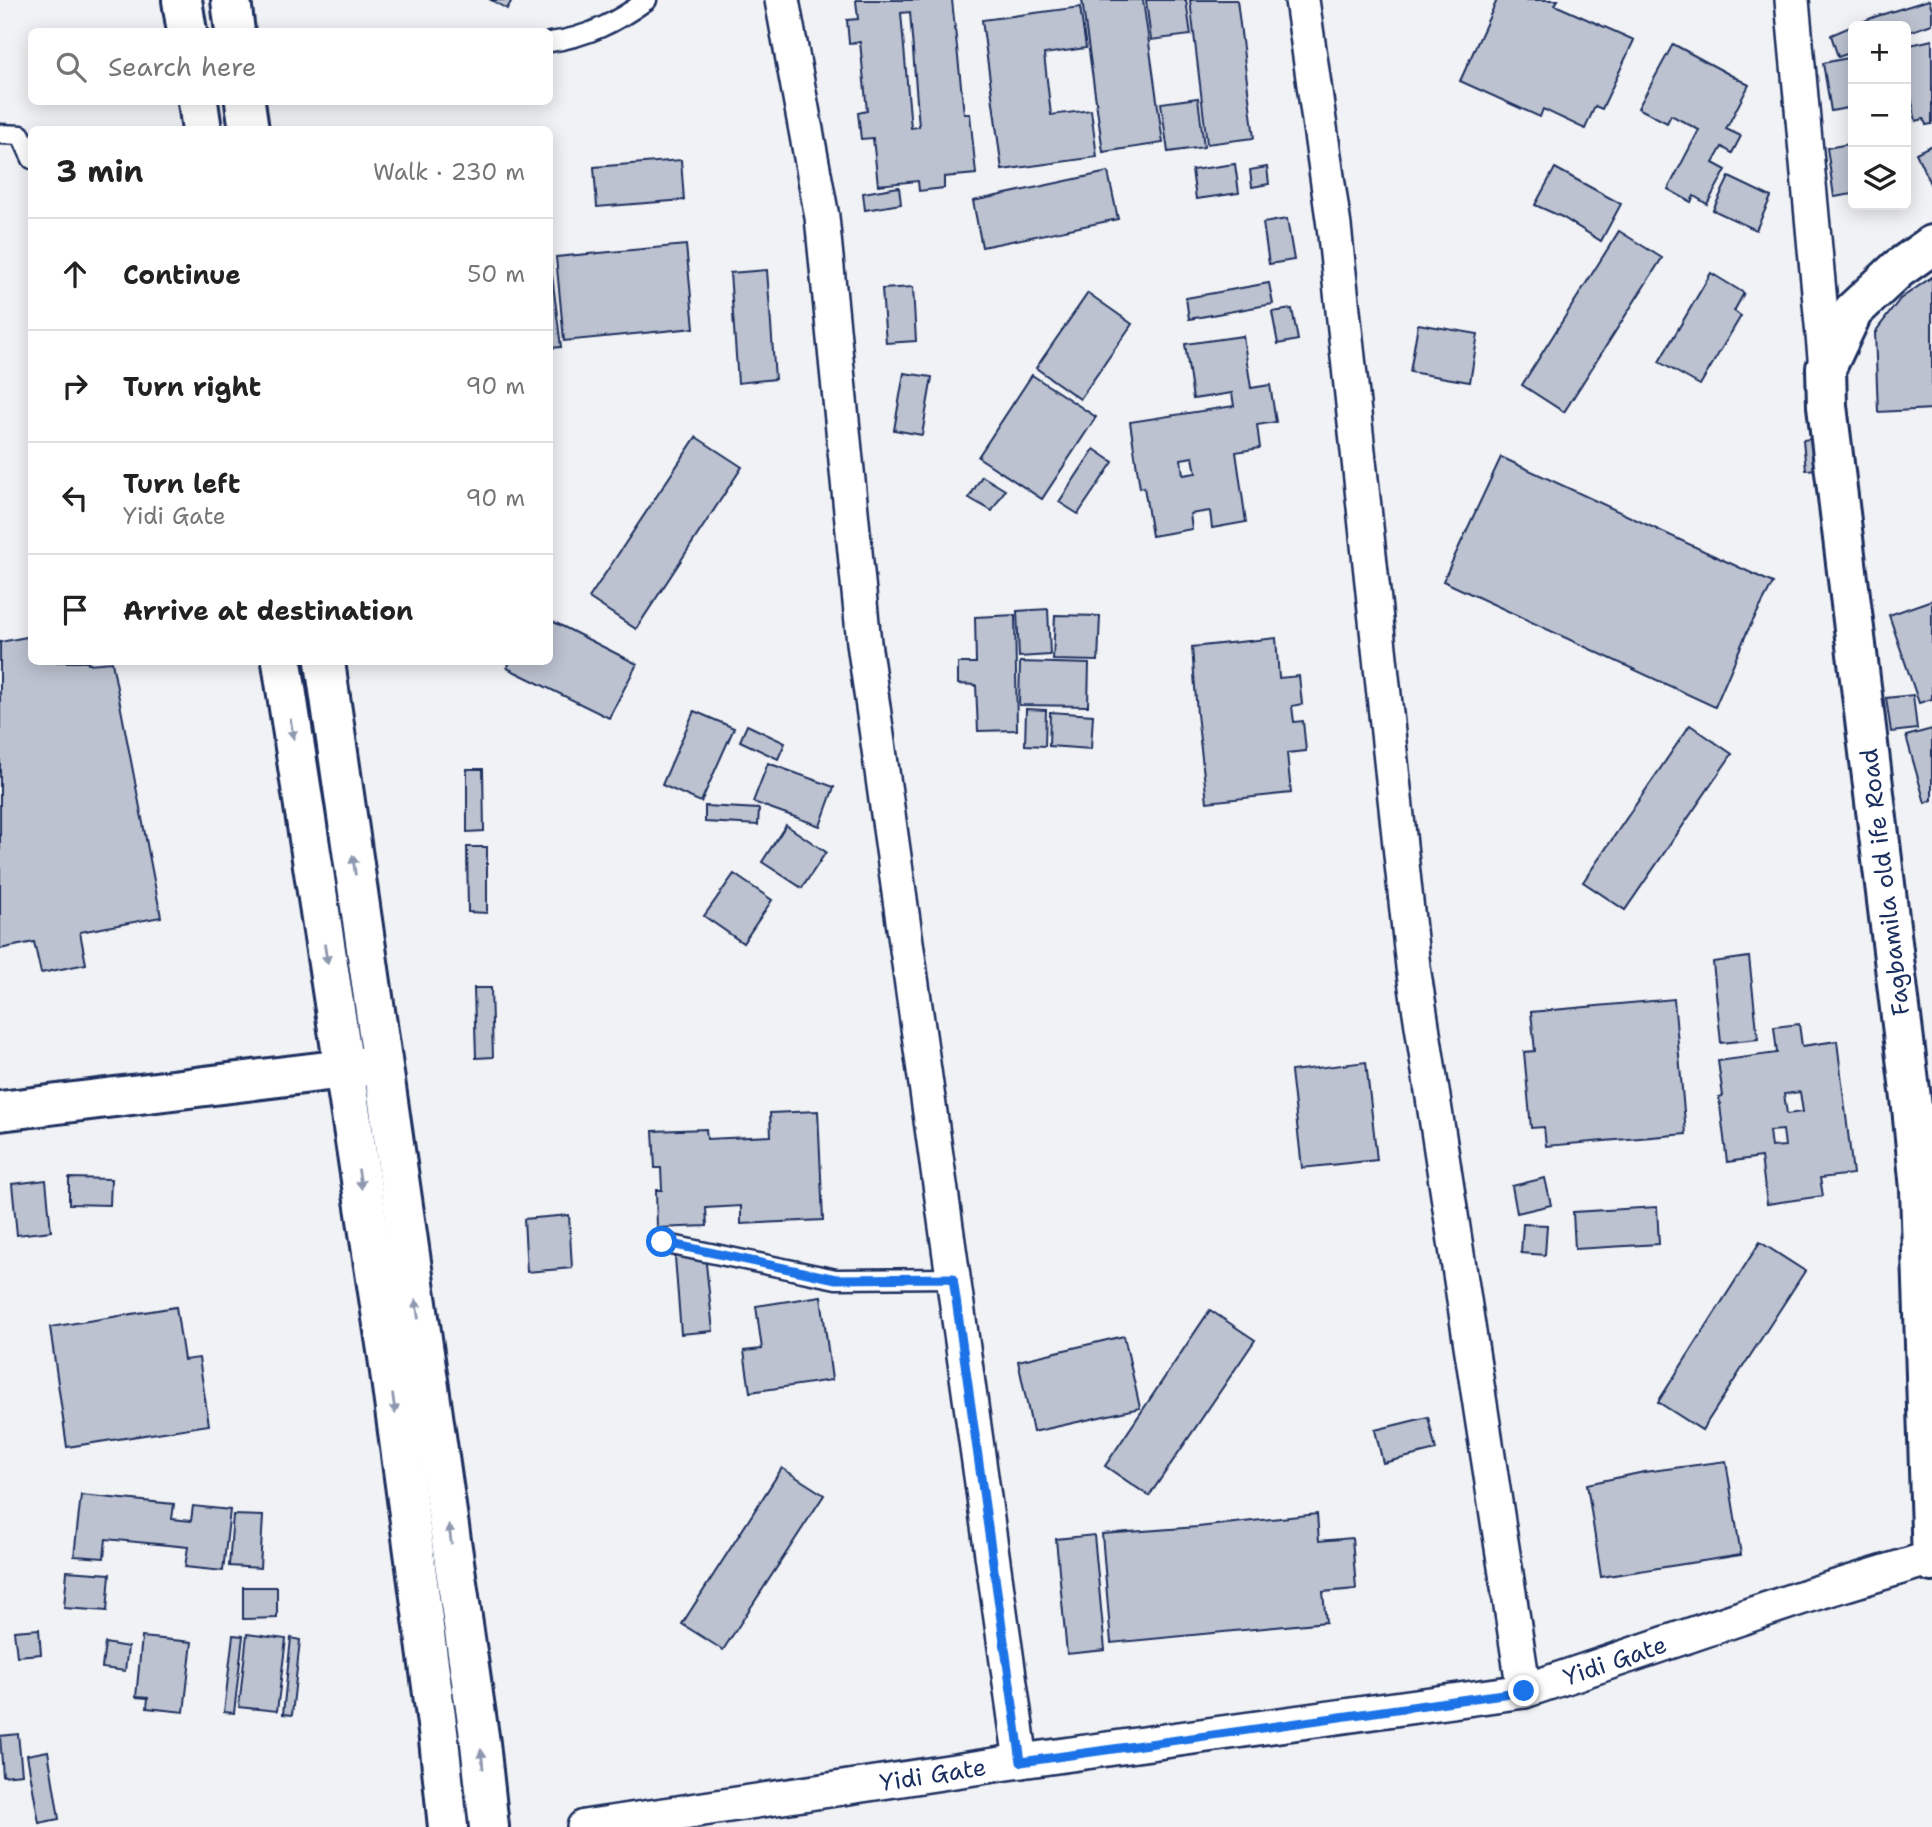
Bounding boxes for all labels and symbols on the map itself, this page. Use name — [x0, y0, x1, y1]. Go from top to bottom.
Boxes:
one-way arrow — [287, 718, 298, 740]
street label: Fagbamila old ife Road — [1853, 747, 1917, 1017]
one-way arrow — [348, 854, 359, 876]
one-way arrow — [320, 943, 331, 965]
one-way arrow — [355, 1168, 366, 1190]
route start — [646, 1226, 677, 1257]
one-way arrow — [411, 1298, 422, 1320]
one-way arrow — [389, 1393, 400, 1415]
one-way arrow — [444, 1523, 455, 1545]
street label: Yidi Gate — [1559, 1628, 1671, 1694]
route end — [1508, 1675, 1539, 1706]
one-way arrow — [476, 1748, 487, 1770]
street label: Yidi Gate — [878, 1751, 988, 1799]

